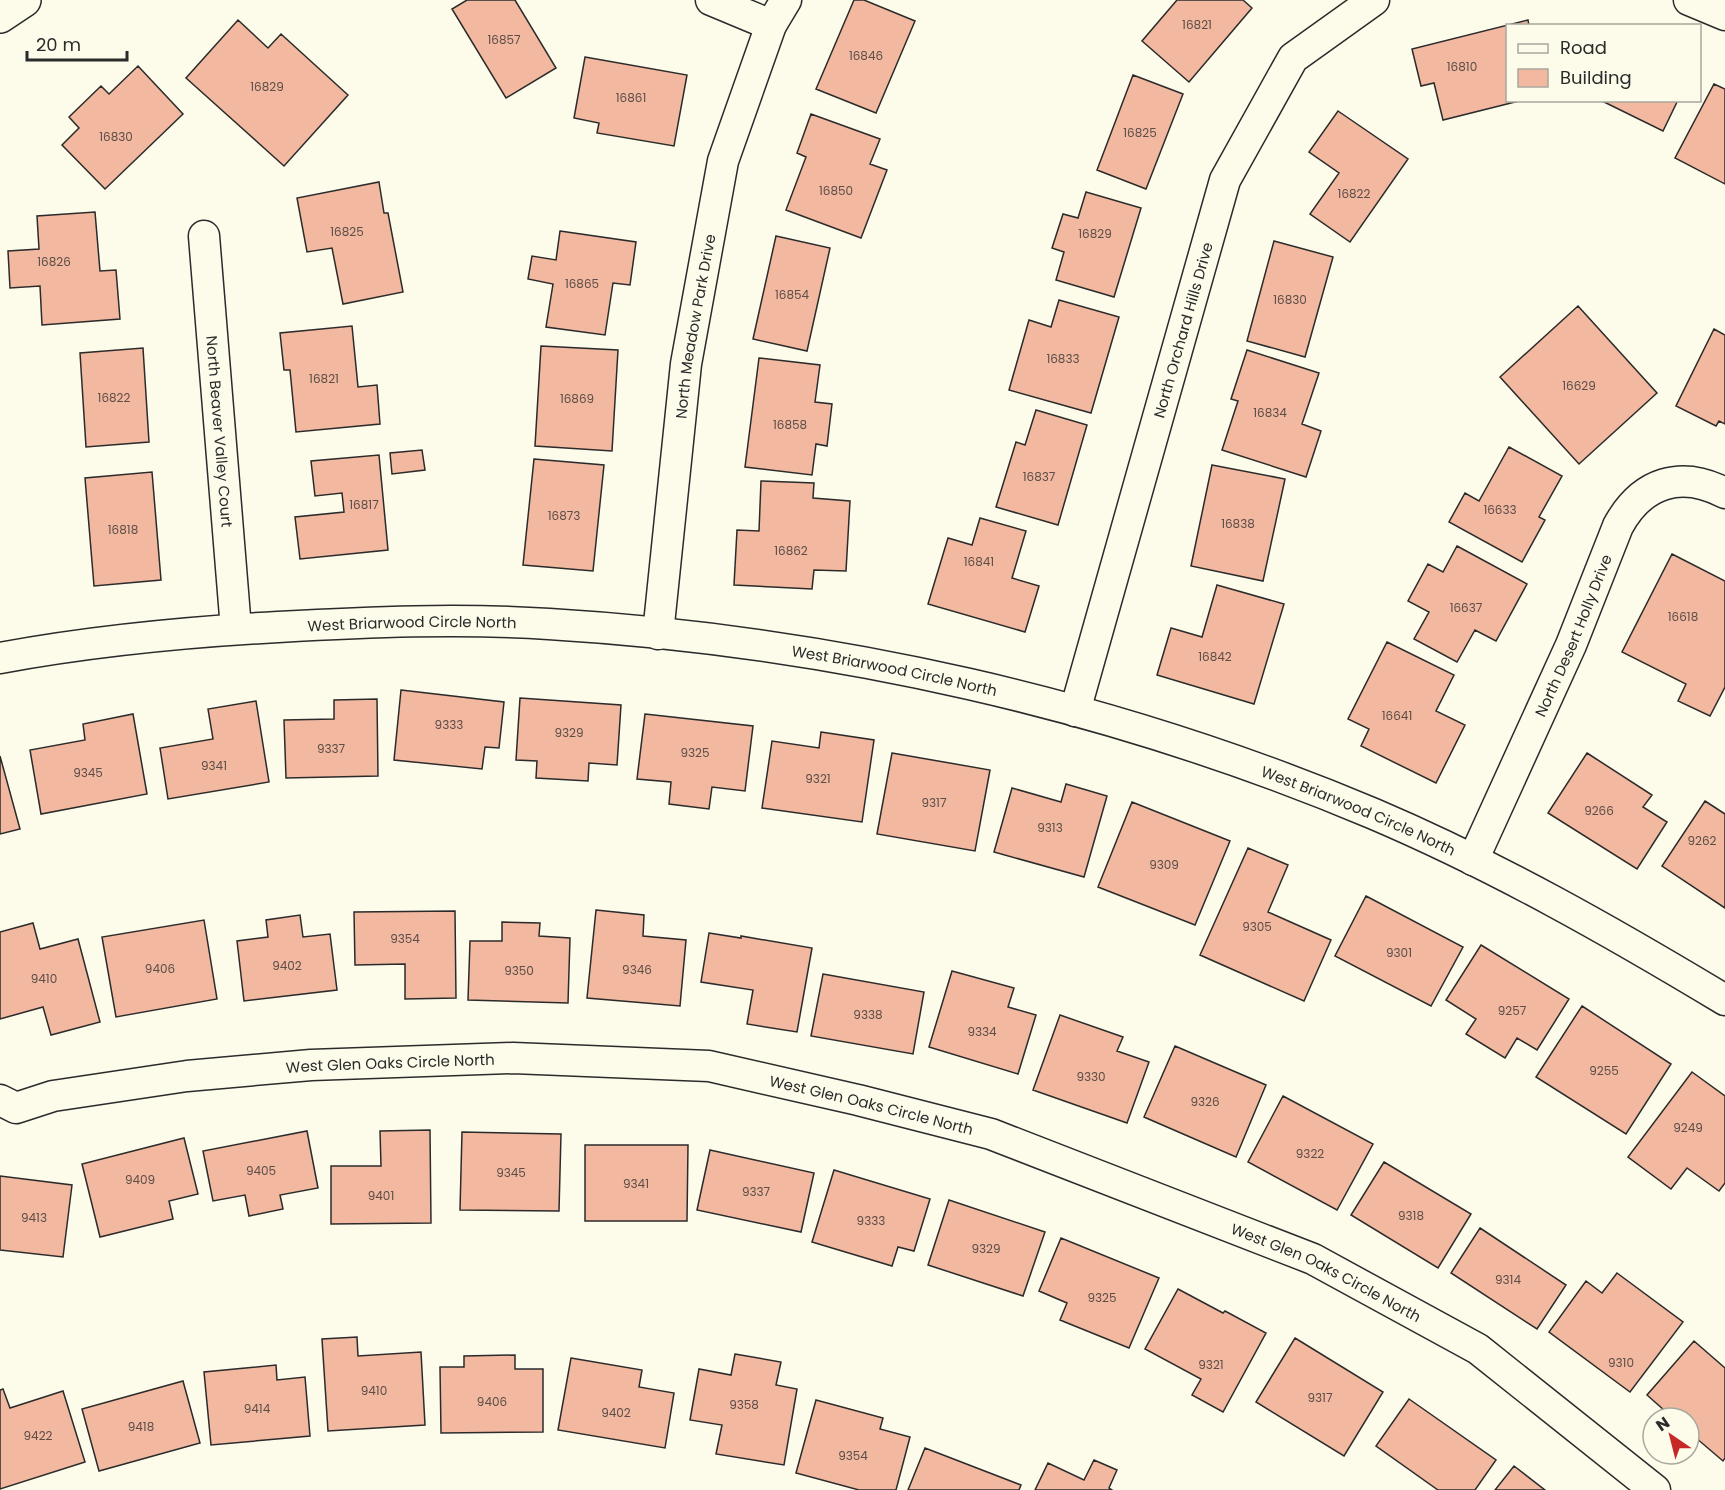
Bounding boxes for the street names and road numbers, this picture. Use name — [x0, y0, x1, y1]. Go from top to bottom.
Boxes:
street label: North Meadow Park Drive — [670, 232, 720, 420]
street label: North Orchard Hills Drive — [1148, 240, 1217, 420]
street label: North Beaver Valley Court — [202, 335, 238, 528]
street label: North Desert Holly Drive — [1529, 551, 1616, 720]
street label: West Briarwood Circle North — [307, 610, 517, 636]
street label: West Briarwood Circle North — [790, 640, 999, 701]
street label: West Briarwood Circle North — [1258, 760, 1459, 860]
street label: West Glen Oaks Circle North — [285, 1048, 495, 1078]
street label: West Glen Oaks Circle North — [768, 1070, 976, 1140]
street label: West Glen Oaks Circle North — [1228, 1218, 1425, 1327]

